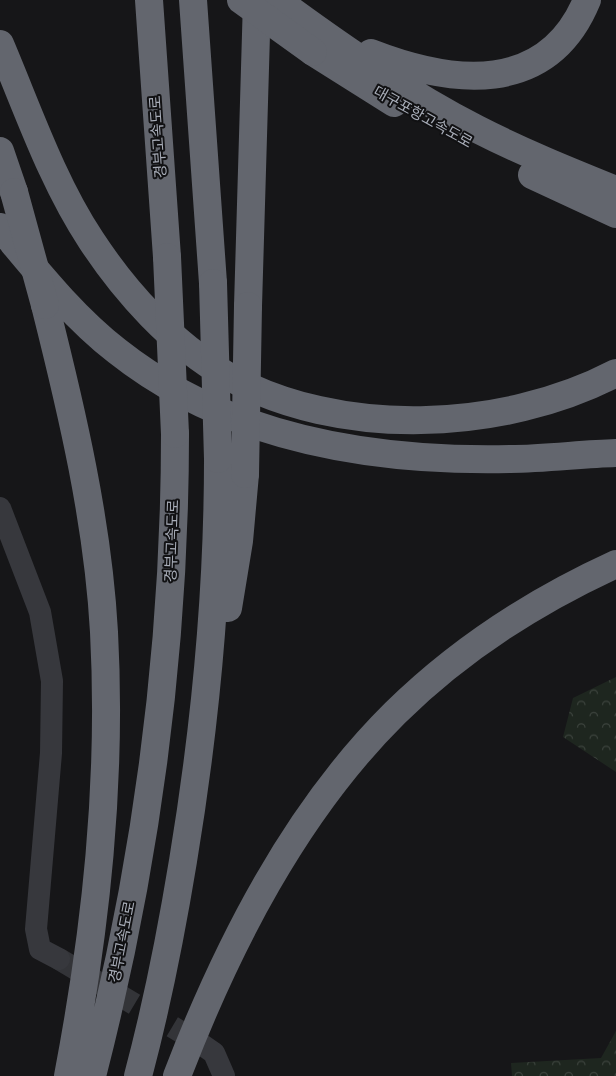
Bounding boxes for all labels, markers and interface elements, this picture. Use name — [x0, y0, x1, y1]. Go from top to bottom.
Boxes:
street label: 대구포항고속도로 — [370, 81, 476, 152]
street label: 경부고속도로 — [145, 95, 170, 179]
street label: 경부고속도로 — [161, 499, 182, 583]
street label: 경부고속도로 — [104, 899, 139, 984]

